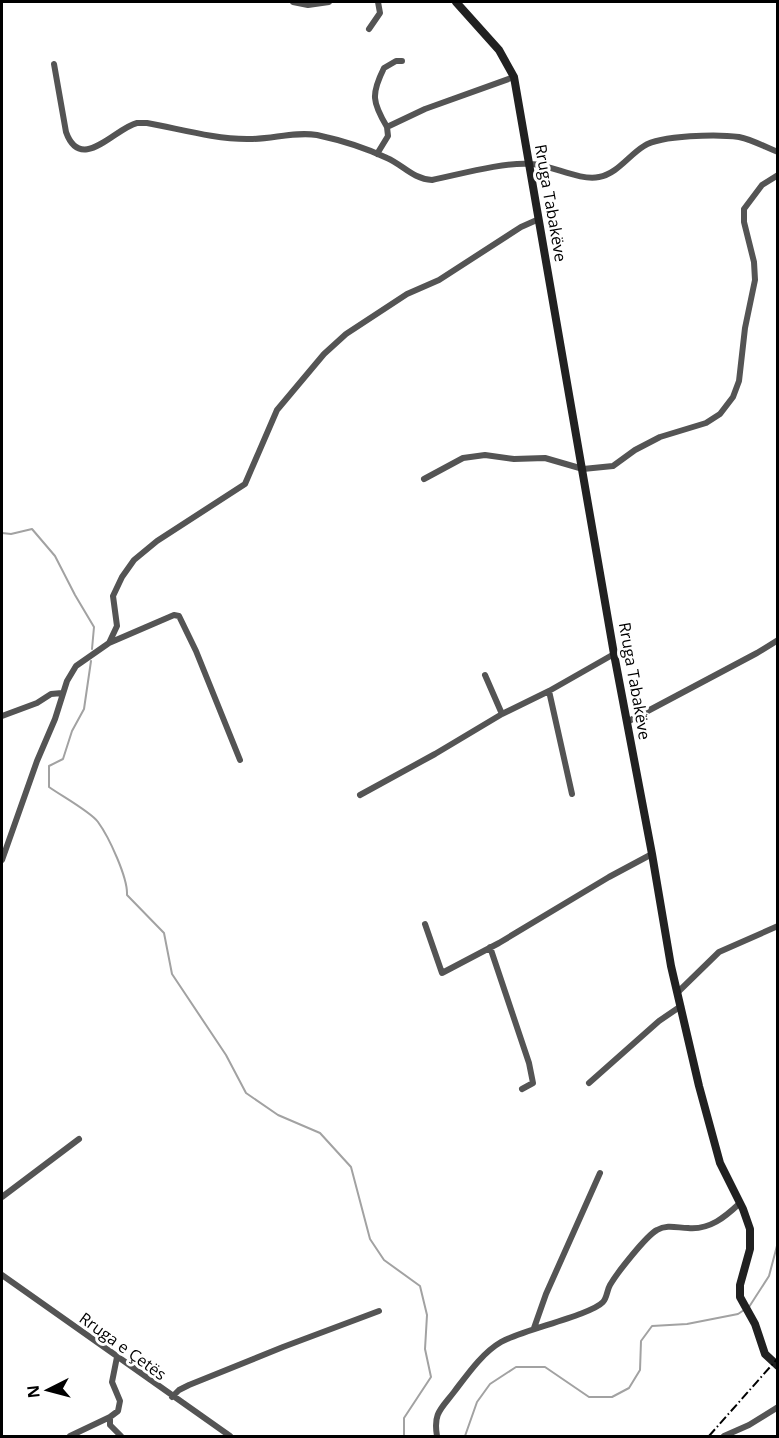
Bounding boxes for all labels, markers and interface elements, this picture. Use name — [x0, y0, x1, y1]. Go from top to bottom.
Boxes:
street label: Rruga Tabakëve — [530, 143, 572, 263]
street label: Rruga Tabakëve — [614, 621, 656, 741]
street label: Rruga e Çetës — [75, 1307, 171, 1385]
north arrow — [18, 1360, 78, 1420]
text: N — [21, 1384, 45, 1399]

